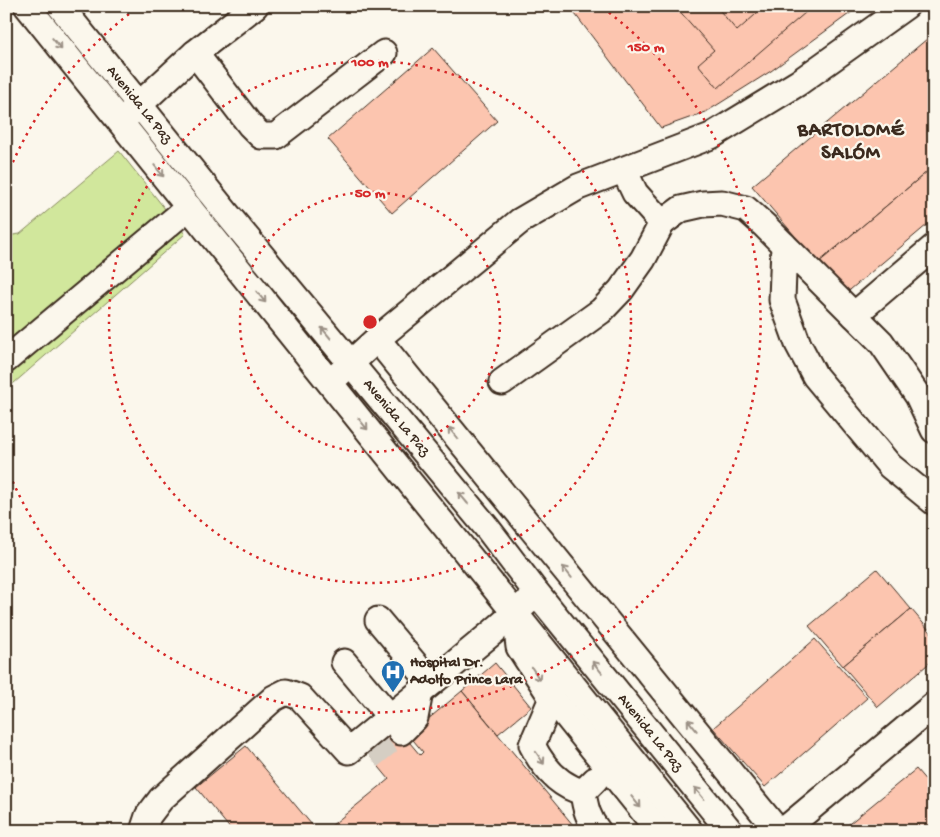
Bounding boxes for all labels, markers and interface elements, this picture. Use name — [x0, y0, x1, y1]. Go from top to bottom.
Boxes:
one-way arrow — [52, 37, 63, 50]
text: 150 m — [627, 39, 665, 57]
text: 100 m — [350, 54, 389, 72]
street label: Avenida La Paz — [102, 62, 176, 148]
district label: BARTOLOMÉ SALÓM — [797, 119, 905, 166]
one-way arrow — [154, 164, 165, 177]
text: 50 m — [355, 185, 386, 203]
one-way arrow — [256, 290, 267, 303]
centre of rings — [361, 313, 379, 331]
one-way arrow — [320, 327, 331, 340]
street label: Avenida La Paz — [359, 376, 434, 460]
one-way arrow — [358, 417, 369, 430]
one-way arrow — [448, 426, 459, 439]
one-way arrow — [457, 492, 469, 505]
one-way arrow — [561, 566, 572, 579]
place label: Hospital Dr. Adolfo Prince Lara — [409, 654, 523, 689]
hospital icon: Hospital Dr. Adolfo Prince Lara — [380, 659, 406, 693]
one-way arrow — [591, 660, 602, 673]
one-way arrow — [532, 667, 542, 681]
street label: Avenida La Paz — [613, 690, 687, 776]
one-way arrow — [686, 719, 697, 732]
one-way arrow — [535, 751, 545, 765]
one-way arrow — [694, 787, 705, 800]
one-way arrow — [631, 796, 642, 809]

